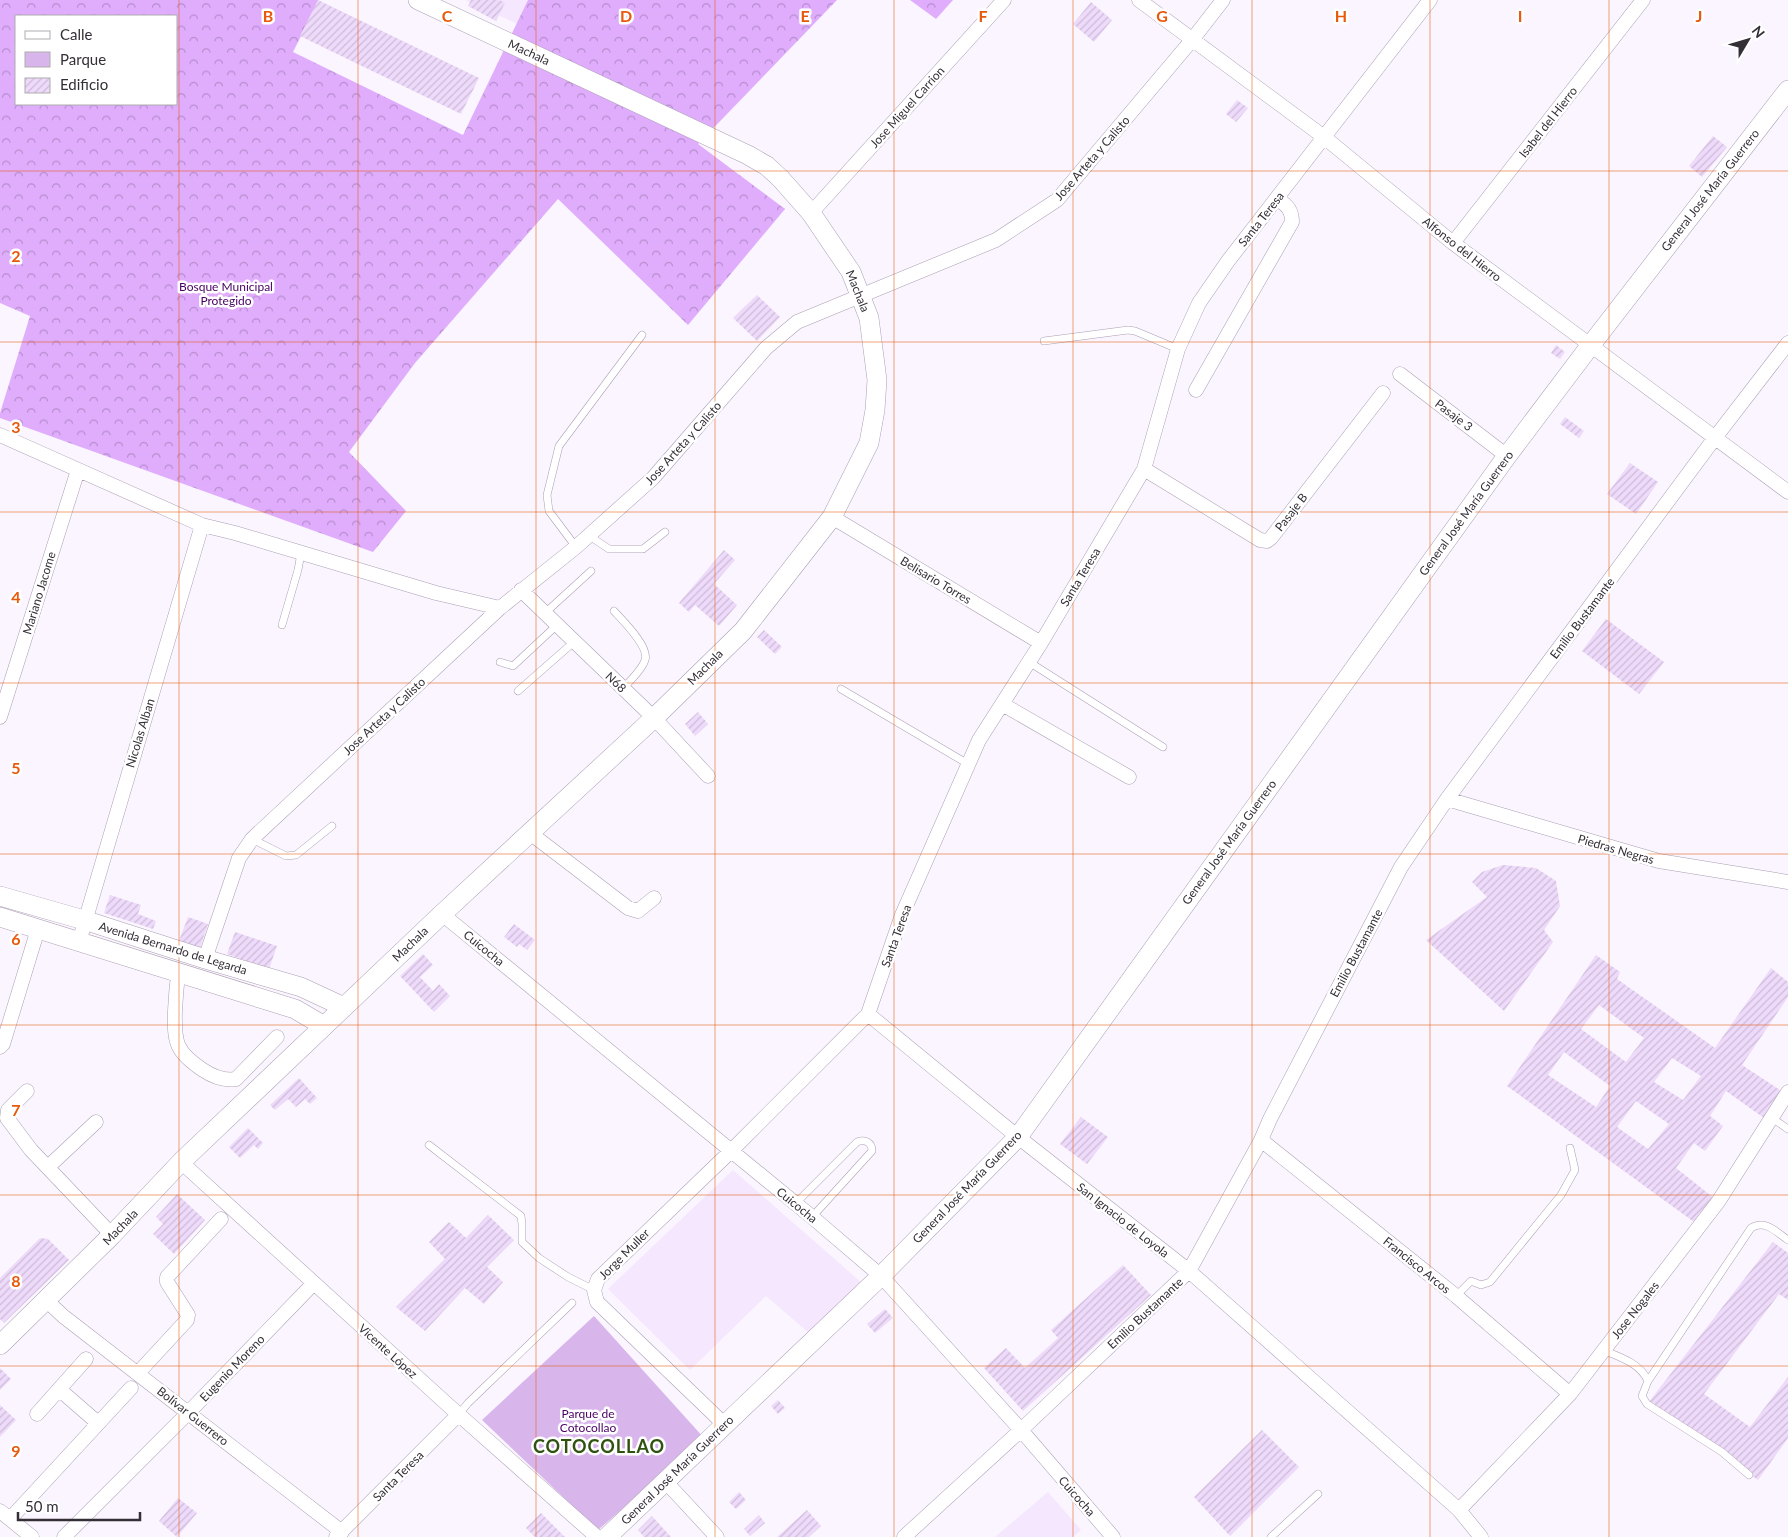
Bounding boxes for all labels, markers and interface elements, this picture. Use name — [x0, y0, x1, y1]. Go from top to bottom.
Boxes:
text: B — [263, 6, 273, 25]
text: C — [442, 6, 453, 25]
text: D — [620, 6, 632, 25]
text: E — [800, 6, 810, 25]
text: F — [978, 6, 988, 25]
text: G — [1156, 6, 1168, 25]
text: H — [1335, 6, 1347, 25]
text: I — [1518, 6, 1522, 25]
text: J — [1696, 6, 1702, 25]
legend — [15, 15, 178, 105]
north arrow — [1723, 15, 1773, 65]
text: N — [1749, 22, 1769, 41]
text: Calle — [60, 25, 93, 43]
street label: Machala — [506, 36, 552, 68]
text: Parque — [60, 50, 106, 68]
street label: Jose Miguel Carrion — [866, 63, 948, 151]
text: Edificio — [60, 75, 108, 93]
street label: Isabel del Hierro — [1516, 83, 1580, 160]
street label: Jose Arteta y Calisto — [1051, 113, 1133, 203]
street label: General José María Guerrero — [1658, 126, 1762, 254]
street label: Santa Teresa — [1235, 189, 1287, 249]
street label: Alfonso del Hierro — [1420, 214, 1505, 285]
text: 2 — [11, 246, 21, 265]
street label: Machala — [843, 268, 873, 314]
park label: Bosque Municipal Protegido — [179, 279, 273, 308]
street label: Pasaje 3 — [1432, 396, 1476, 434]
street label: Jose Arteta y Calisto — [642, 398, 724, 488]
text: 3 — [11, 417, 21, 436]
street label: General José María Guerrero — [1416, 447, 1516, 578]
street label: Pasaje B — [1271, 490, 1311, 534]
street label: Santa Teresa — [1057, 545, 1103, 609]
street label: Mariano Jacome — [19, 550, 59, 636]
street label: Belisario Torres — [898, 553, 974, 607]
street label: Emilio Bustamante — [1547, 574, 1617, 662]
text: 4 — [11, 587, 21, 606]
street label: Machala — [684, 646, 726, 688]
street label: N68 — [602, 669, 630, 695]
street label: Jose Arteta y Calisto — [340, 674, 428, 758]
street label: Nicolas Alban — [122, 697, 158, 769]
text: 5 — [11, 758, 21, 777]
street label: General José María Guerrero — [1179, 776, 1279, 907]
street label: Piedras Negras — [1576, 831, 1656, 867]
street label: Santa Teresa — [878, 903, 914, 969]
street label: Emilio Bustamante — [1326, 906, 1386, 1000]
street label: Avenida Bernardo de Legarda — [97, 918, 249, 978]
street label: Machala — [389, 923, 431, 965]
street label: Cuicocha — [461, 927, 508, 969]
text: 6 — [11, 929, 21, 948]
text: 7 — [11, 1100, 21, 1119]
street label: General José María Guerrero — [909, 1127, 1025, 1246]
street label: San Ignacio de Loyola — [1074, 1179, 1172, 1261]
street label: Cuicocha — [774, 1184, 821, 1226]
street label: Machala — [99, 1206, 141, 1248]
street label: Jorge Muller — [596, 1225, 653, 1282]
street label: Francisco Arcos — [1380, 1233, 1454, 1297]
text: 8 — [11, 1271, 21, 1290]
street label: Emilio Bustamante — [1104, 1274, 1186, 1352]
street label: Jose Nogales — [1608, 1278, 1662, 1342]
street label: Vicente López — [355, 1321, 421, 1382]
street label: Eugenio Moreno — [196, 1331, 268, 1405]
street label: Bolívar Guerrero — [154, 1383, 232, 1449]
park label: Parque de Cotocollao — [560, 1406, 616, 1435]
street label: General José María Guerrero — [618, 1412, 737, 1528]
district label: COTOCOLLAO — [533, 1435, 665, 1457]
text: 9 — [11, 1441, 21, 1460]
street label: Santa Teresa — [370, 1447, 427, 1504]
street label: Cuicocha — [1055, 1473, 1099, 1519]
scale bar — [18, 1490, 140, 1522]
text: 50 m — [25, 1497, 59, 1515]

